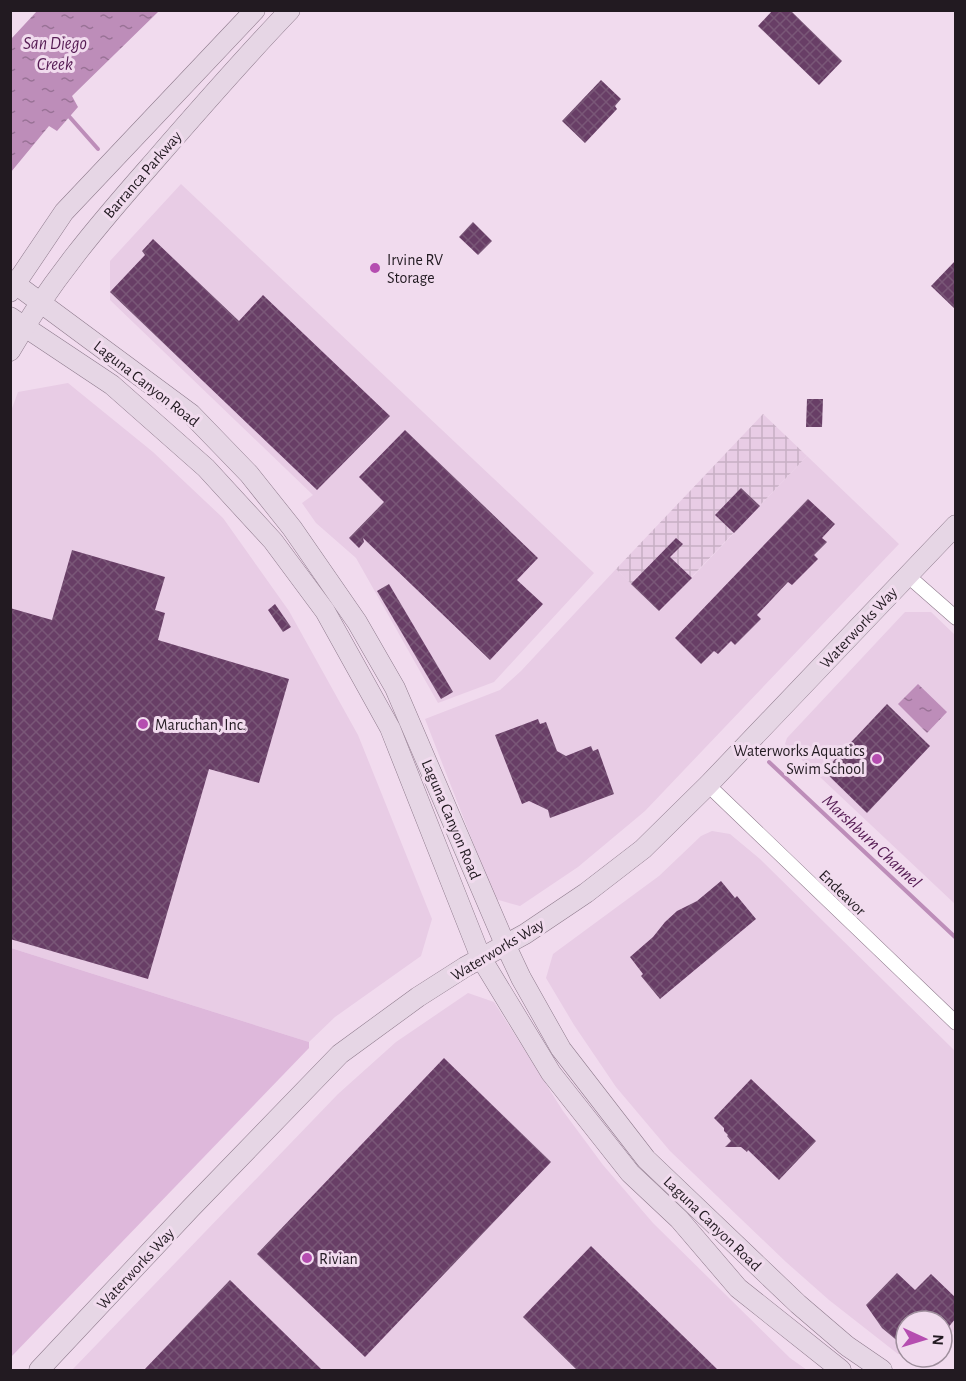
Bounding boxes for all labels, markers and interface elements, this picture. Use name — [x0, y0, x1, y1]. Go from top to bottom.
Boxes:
water label: San Diego Creek — [23, 35, 87, 74]
street label: Barranca Parkway — [101, 128, 186, 222]
place label: Irvine RV Storage — [387, 252, 443, 286]
marker: Irvine RV Storage — [368, 261, 382, 275]
street label: Laguna Canyon Road — [90, 338, 202, 430]
street label: Waterworks Way — [817, 584, 901, 672]
marker: Maruchan, Inc. — [136, 717, 150, 731]
place label: Maruchan, Inc. — [155, 717, 246, 733]
place label: Waterworks Aquatics Swim School — [734, 743, 865, 777]
marker: Waterworks Aquatics Swim School — [870, 752, 884, 766]
street label: Laguna Canyon Road — [418, 757, 484, 882]
water label: Marshburn Channel — [818, 792, 924, 892]
street label: Endeavor — [816, 867, 869, 919]
street label: Waterworks Way — [448, 916, 547, 985]
street label: Laguna Canyon Road — [660, 1173, 764, 1275]
street label: Waterworks Way — [94, 1225, 178, 1313]
marker: Rivian — [300, 1251, 314, 1265]
place label: Rivian — [319, 1251, 358, 1267]
north arrow — [894, 1309, 954, 1369]
text: N — [930, 1334, 946, 1346]

